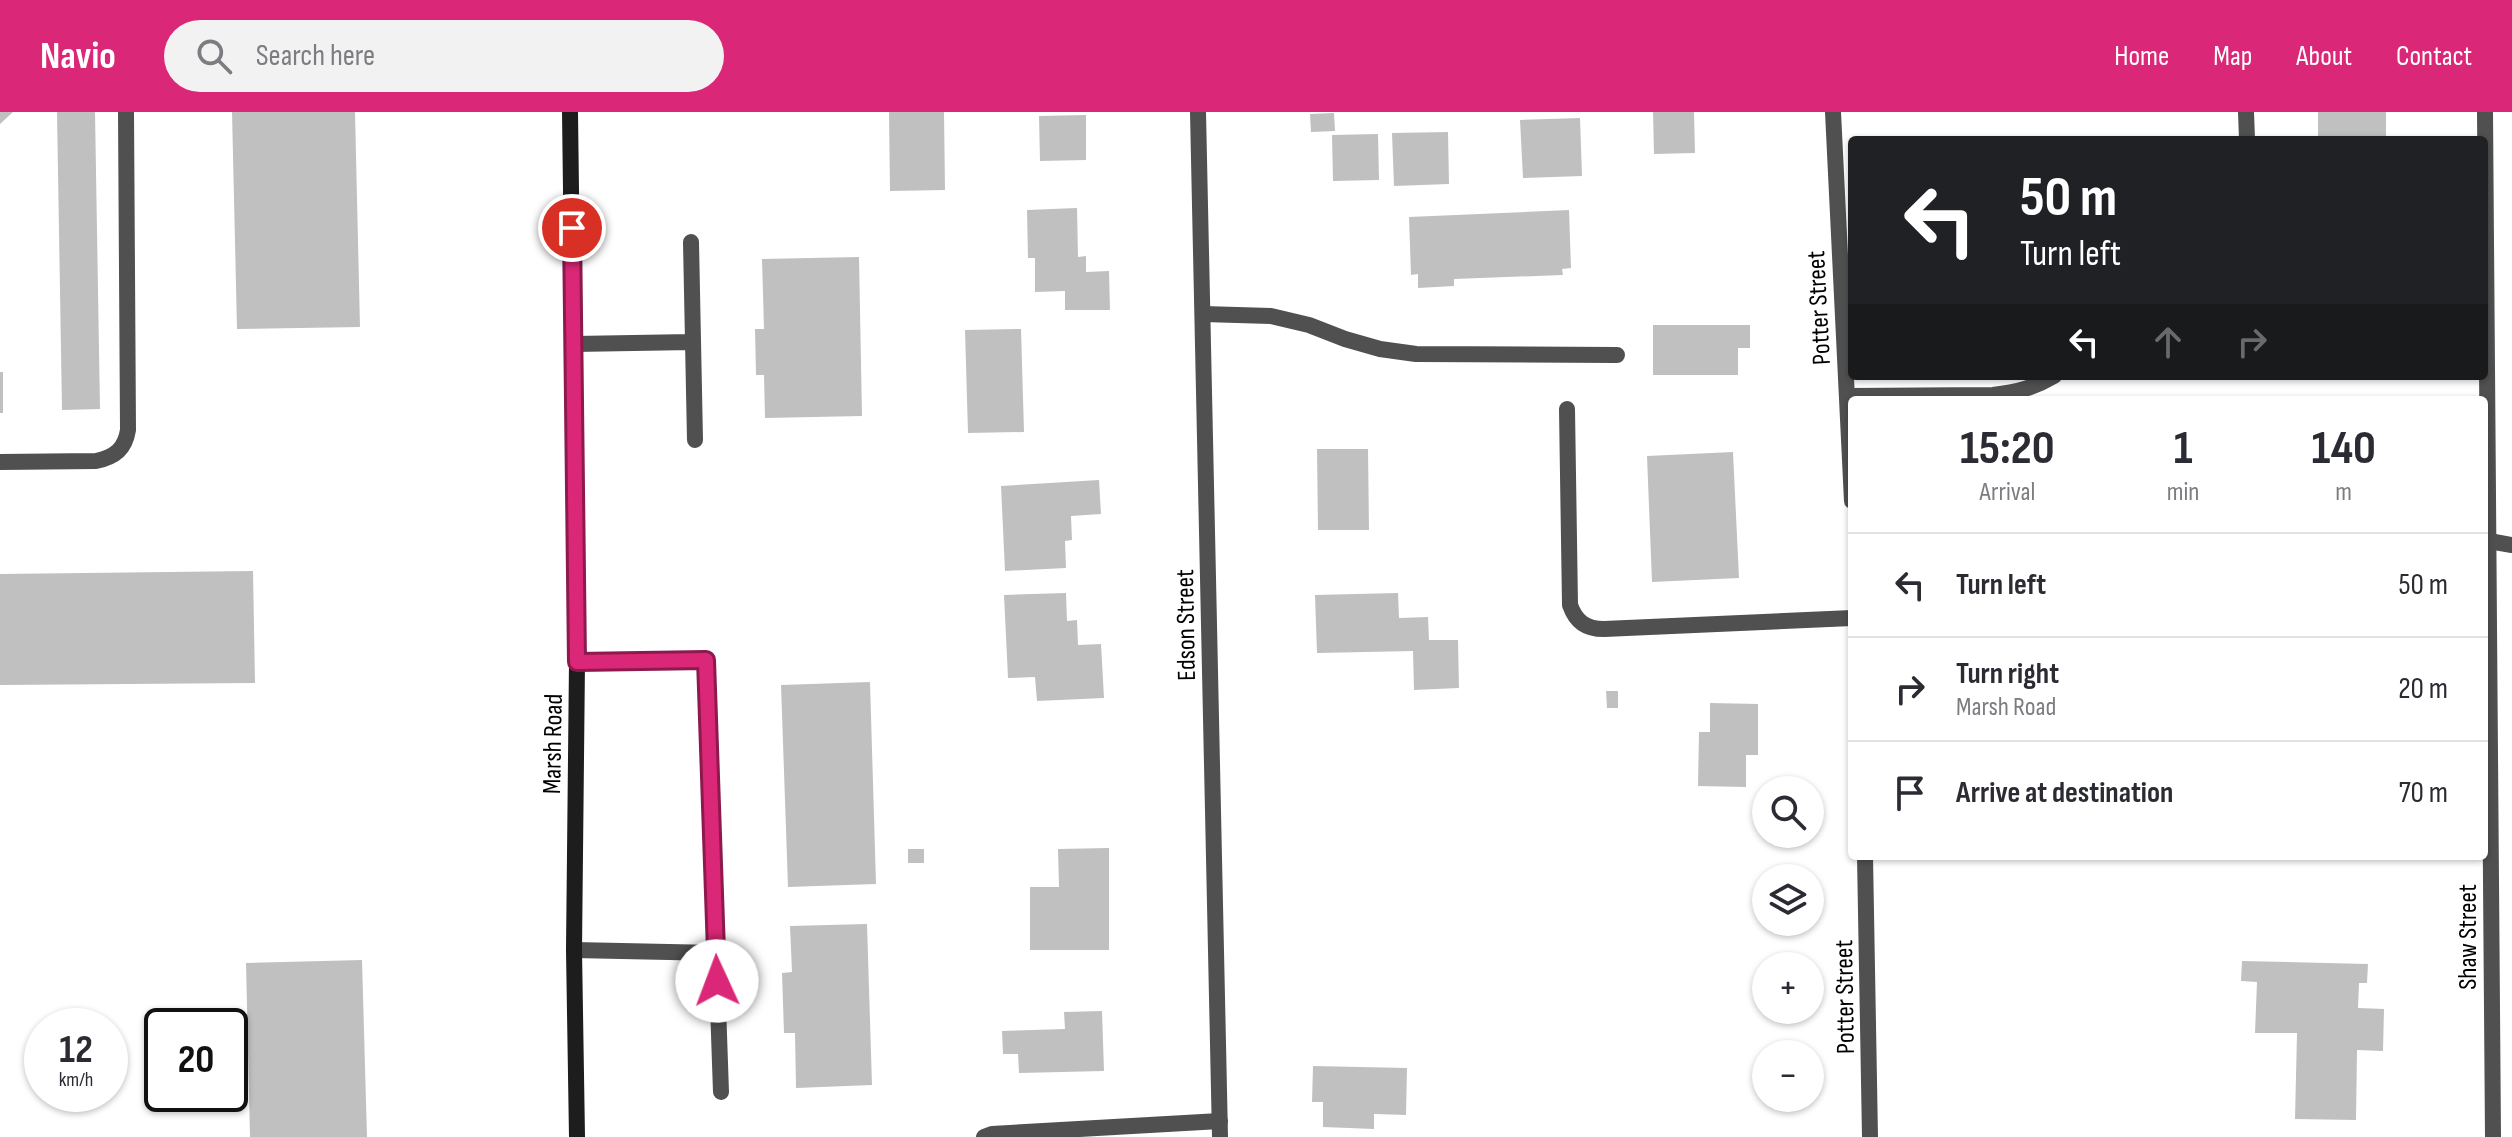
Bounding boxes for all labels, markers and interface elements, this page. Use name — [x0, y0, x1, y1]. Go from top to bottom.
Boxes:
search box — [164, 20, 724, 92]
text: Navio — [40, 34, 116, 79]
icon: search — [192, 34, 236, 78]
text: Search here — [256, 38, 375, 74]
text: Home — [2114, 40, 2169, 73]
text: Map — [2213, 40, 2252, 73]
text: About — [2296, 40, 2352, 73]
text: Contact — [2396, 40, 2472, 73]
text: 50 m — [2020, 165, 2117, 232]
icon: left — [1888, 168, 1992, 272]
pin — [538, 194, 606, 262]
icon: arrive — [550, 206, 594, 250]
text: Turn left — [2020, 233, 2121, 276]
street label: Potter Street — [1801, 250, 1838, 366]
icon: left — [2062, 320, 2106, 364]
icon: ahead — [2146, 320, 2190, 364]
icon: right — [2230, 320, 2274, 364]
text: 15:20 — [1960, 420, 2055, 477]
text: 1 — [2174, 420, 2192, 477]
text: 140 — [2312, 420, 2376, 477]
text: Arrival — [1979, 477, 2035, 508]
text: min — [2167, 477, 2199, 508]
text: m — [2335, 477, 2352, 508]
icon: left — [1888, 563, 1932, 607]
text: Turn left — [1956, 567, 2046, 603]
text: 50 m — [2399, 567, 2448, 603]
street label: Edson Street — [1170, 569, 1203, 681]
text: Turn right — [1956, 656, 2059, 692]
icon: right — [1888, 667, 1932, 711]
text: 20 m — [2398, 671, 2448, 707]
text: Marsh Road — [1956, 692, 2056, 723]
street label: Marsh Road — [537, 694, 570, 795]
icon: arrive — [1888, 771, 1932, 815]
text: Arrive at destination — [1956, 775, 2173, 811]
text: 70 m — [2399, 775, 2448, 811]
map controls — [1752, 776, 1824, 1112]
button: search — [1752, 776, 1824, 848]
button: layers — [1752, 864, 1824, 936]
street label: Shaw Street — [2453, 884, 2484, 990]
position arrow — [675, 939, 759, 1023]
street label: Potter Street — [1829, 939, 1862, 1054]
button: + — [1752, 952, 1824, 1024]
speed limit sign: 20 — [144, 1008, 248, 1112]
text: 12 — [59, 1026, 93, 1074]
button: − — [1752, 1040, 1824, 1112]
text: km/h — [59, 1068, 93, 1092]

